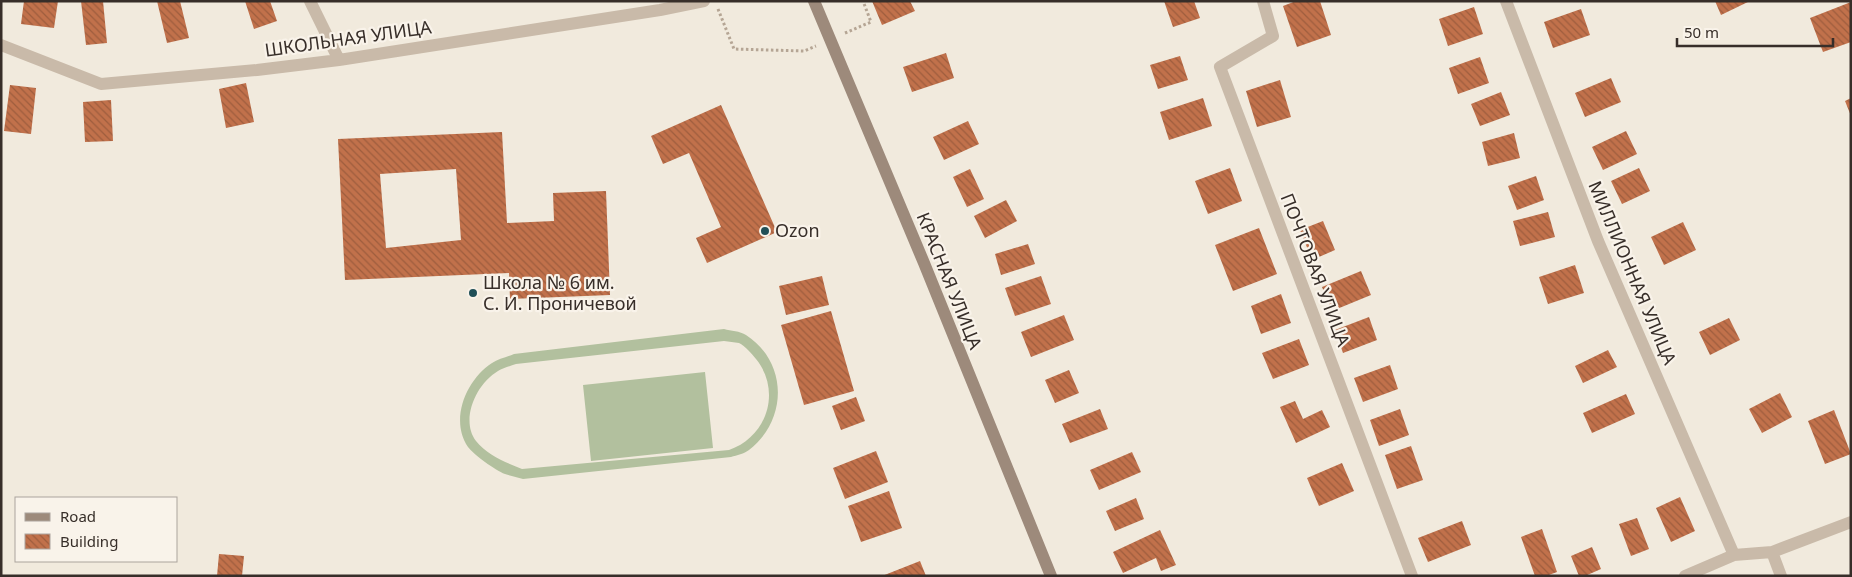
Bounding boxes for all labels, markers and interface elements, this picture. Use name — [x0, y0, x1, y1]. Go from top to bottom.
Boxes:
street label: ШКОЛЬНАЯ УЛИЦА — [263, 14, 433, 62]
scale bar — [1677, 15, 1833, 47]
text: 50 m — [1684, 22, 1719, 42]
street label: МИЛЛИОННАЯ УЛИЦА — [1583, 177, 1683, 369]
street label: ПОЧТОВАЯ УЛИЦА — [1276, 190, 1356, 350]
street label: КРАСНАЯ УЛИЦА — [912, 209, 988, 353]
place label: Ozon — [775, 218, 820, 242]
marker: Ozon — [759, 225, 771, 237]
place label: Школа № 6 им. С. И. Проничевой — [483, 270, 637, 315]
marker: Школа № 6 им. С. И. Проничевой — [467, 287, 479, 299]
legend — [15, 497, 178, 562]
text: Road — [60, 506, 96, 526]
text: Building — [60, 531, 118, 551]

